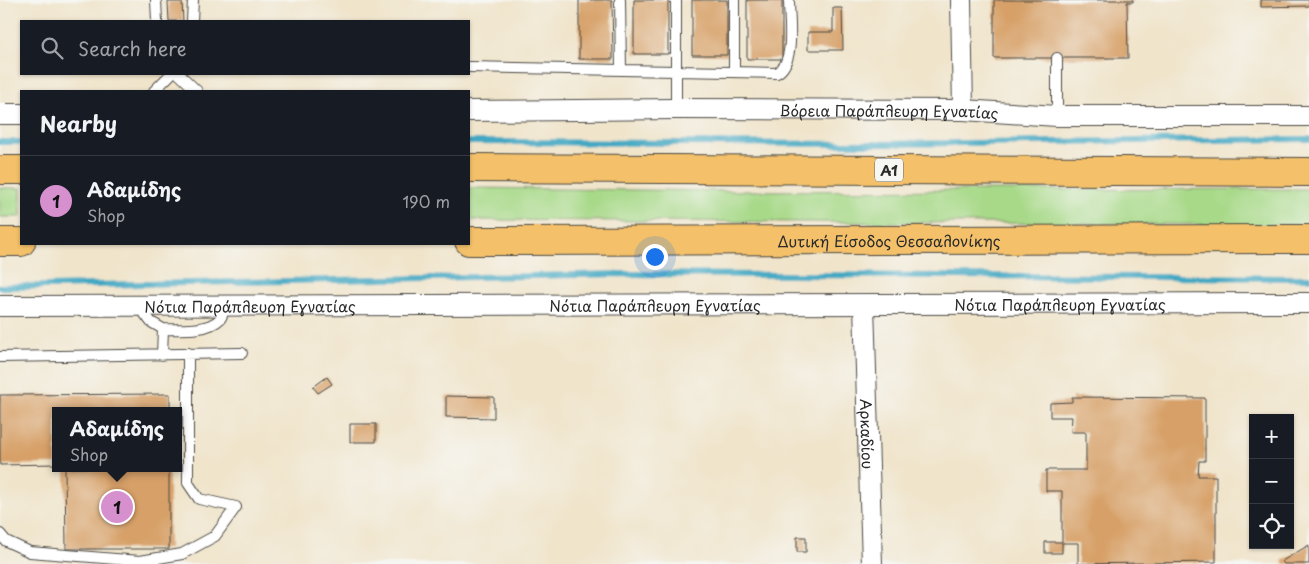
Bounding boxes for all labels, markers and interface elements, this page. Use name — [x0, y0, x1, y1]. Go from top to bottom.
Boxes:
search box — [20, 20, 470, 75]
icon: search — [38, 34, 66, 62]
text: Search here — [78, 34, 187, 62]
street label: Βόρεια Παράπλευρη Εγνατίας — [779, 98, 1000, 124]
text: Nearby — [40, 107, 117, 139]
road number: Α1 — [875, 158, 903, 182]
text: Αδαμίδης — [87, 175, 181, 203]
text: 1 — [52, 189, 60, 213]
text: 190 m — [402, 189, 450, 213]
text: Shop — [87, 203, 125, 227]
street label: Δυτική Είσοδος Θεσσαλονίκης — [777, 228, 1001, 252]
your location — [642, 244, 668, 270]
street label: Νότια Παράπλευρη Εγνατίας — [954, 292, 1166, 315]
street label: Νότια Παράπλευρη Εγνατίας — [549, 293, 761, 316]
street label: Νότια Παράπλευρη Εγνατίας — [144, 294, 356, 317]
street label: Αρκαδίου — [855, 398, 881, 469]
popup — [52, 407, 182, 472]
text: Αδαμίδης — [70, 414, 164, 442]
map controls — [1249, 414, 1294, 549]
button: + — [1249, 414, 1294, 459]
text: Shop — [70, 442, 108, 466]
button: − — [1249, 459, 1294, 504]
pin: 1 — [101, 488, 133, 526]
button: locate — [1249, 504, 1294, 549]

